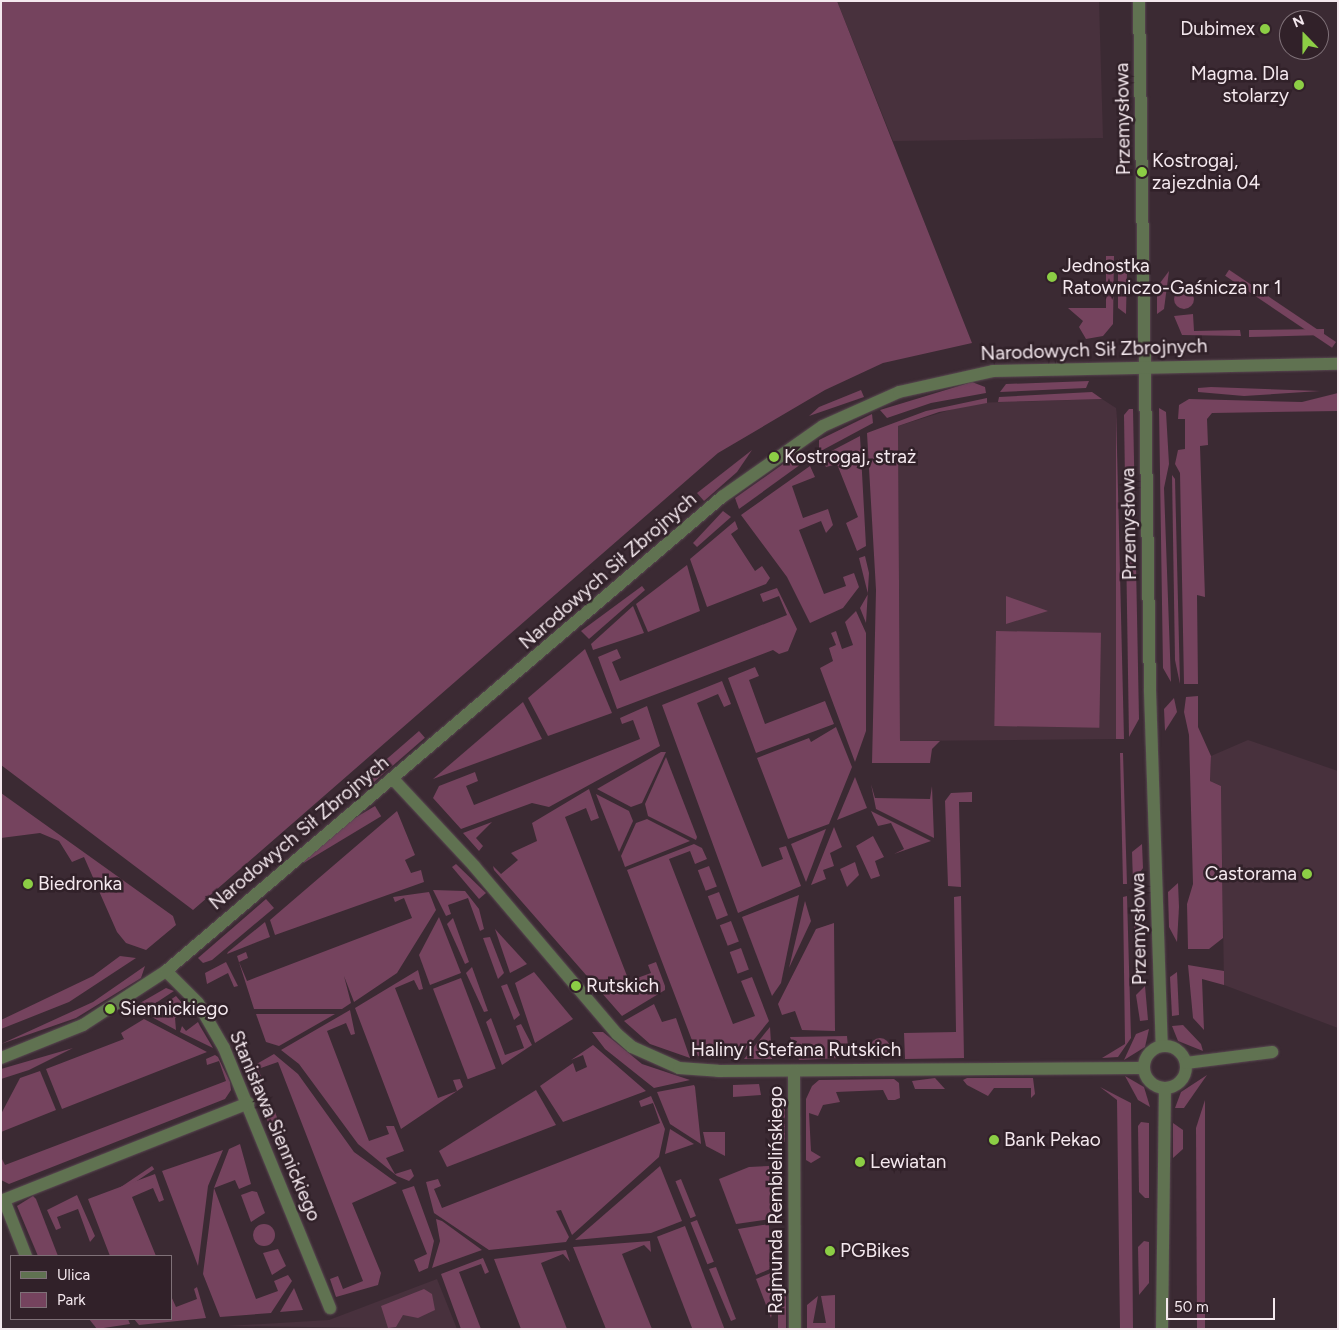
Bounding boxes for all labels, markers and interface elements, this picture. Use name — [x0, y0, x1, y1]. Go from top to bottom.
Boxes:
north arrow — [1279, 10, 1329, 60]
text: N — [1290, 12, 1307, 31]
place label: Dubimex — [1180, 18, 1255, 40]
marker: Dubimex — [1259, 23, 1271, 35]
street label: Przemysłowa — [1111, 63, 1135, 175]
place label: Magma. Dla stolarzy — [1191, 63, 1289, 107]
marker: Magma. Dla stolarzy — [1293, 79, 1305, 91]
place label: Kostrogaj, zajezdnia 04 — [1152, 150, 1260, 194]
marker: Kostrogaj, zajezdnia 04 — [1136, 166, 1148, 178]
place label: Jednostka Ratowniczo-Gaśnicza nr 1 — [1062, 255, 1282, 299]
marker: Jednostka Ratowniczo-Gaśnicza nr 1 — [1046, 271, 1058, 283]
street label: Narodowych Sił Zbrojnych — [980, 335, 1208, 365]
place label: Kostrogaj, straż — [784, 446, 916, 468]
marker: Kostrogaj, straż — [768, 451, 780, 463]
street label: Przemysłowa — [1117, 468, 1141, 580]
street label: Narodowych Sił Zbrojnych — [515, 488, 701, 654]
street label: Narodowych Sił Zbrojnych — [205, 751, 393, 915]
place label: Castorama — [1205, 863, 1297, 885]
marker: Castorama — [1301, 868, 1313, 880]
place label: Biedronka — [38, 873, 122, 895]
street label: Przemysłowa — [1127, 873, 1151, 985]
marker: Biedronka — [22, 878, 34, 890]
place label: Rutskich — [586, 975, 659, 997]
marker: Rutskich — [570, 980, 582, 992]
place label: Siennickiego — [120, 998, 229, 1020]
marker: Siennickiego — [104, 1003, 116, 1015]
street label: Stanisława Siennickiego — [224, 1027, 326, 1225]
street label: Haliny i Stefana Rutskich — [691, 1039, 901, 1061]
street label: Rajmunda Rembielińskiego — [765, 1086, 787, 1314]
place label: Bank Pekao — [1004, 1129, 1101, 1151]
marker: Bank Pekao — [988, 1134, 1000, 1146]
place label: Lewiatan — [870, 1151, 946, 1173]
marker: Lewiatan — [854, 1156, 866, 1168]
place label: PGBikes — [840, 1240, 910, 1262]
marker: PGBikes — [824, 1245, 836, 1257]
legend — [10, 1255, 172, 1320]
text: Ulica — [57, 1266, 90, 1284]
scale bar — [1169, 1288, 1278, 1320]
text: Park — [57, 1291, 86, 1309]
text: 50 m — [1174, 1298, 1209, 1316]

